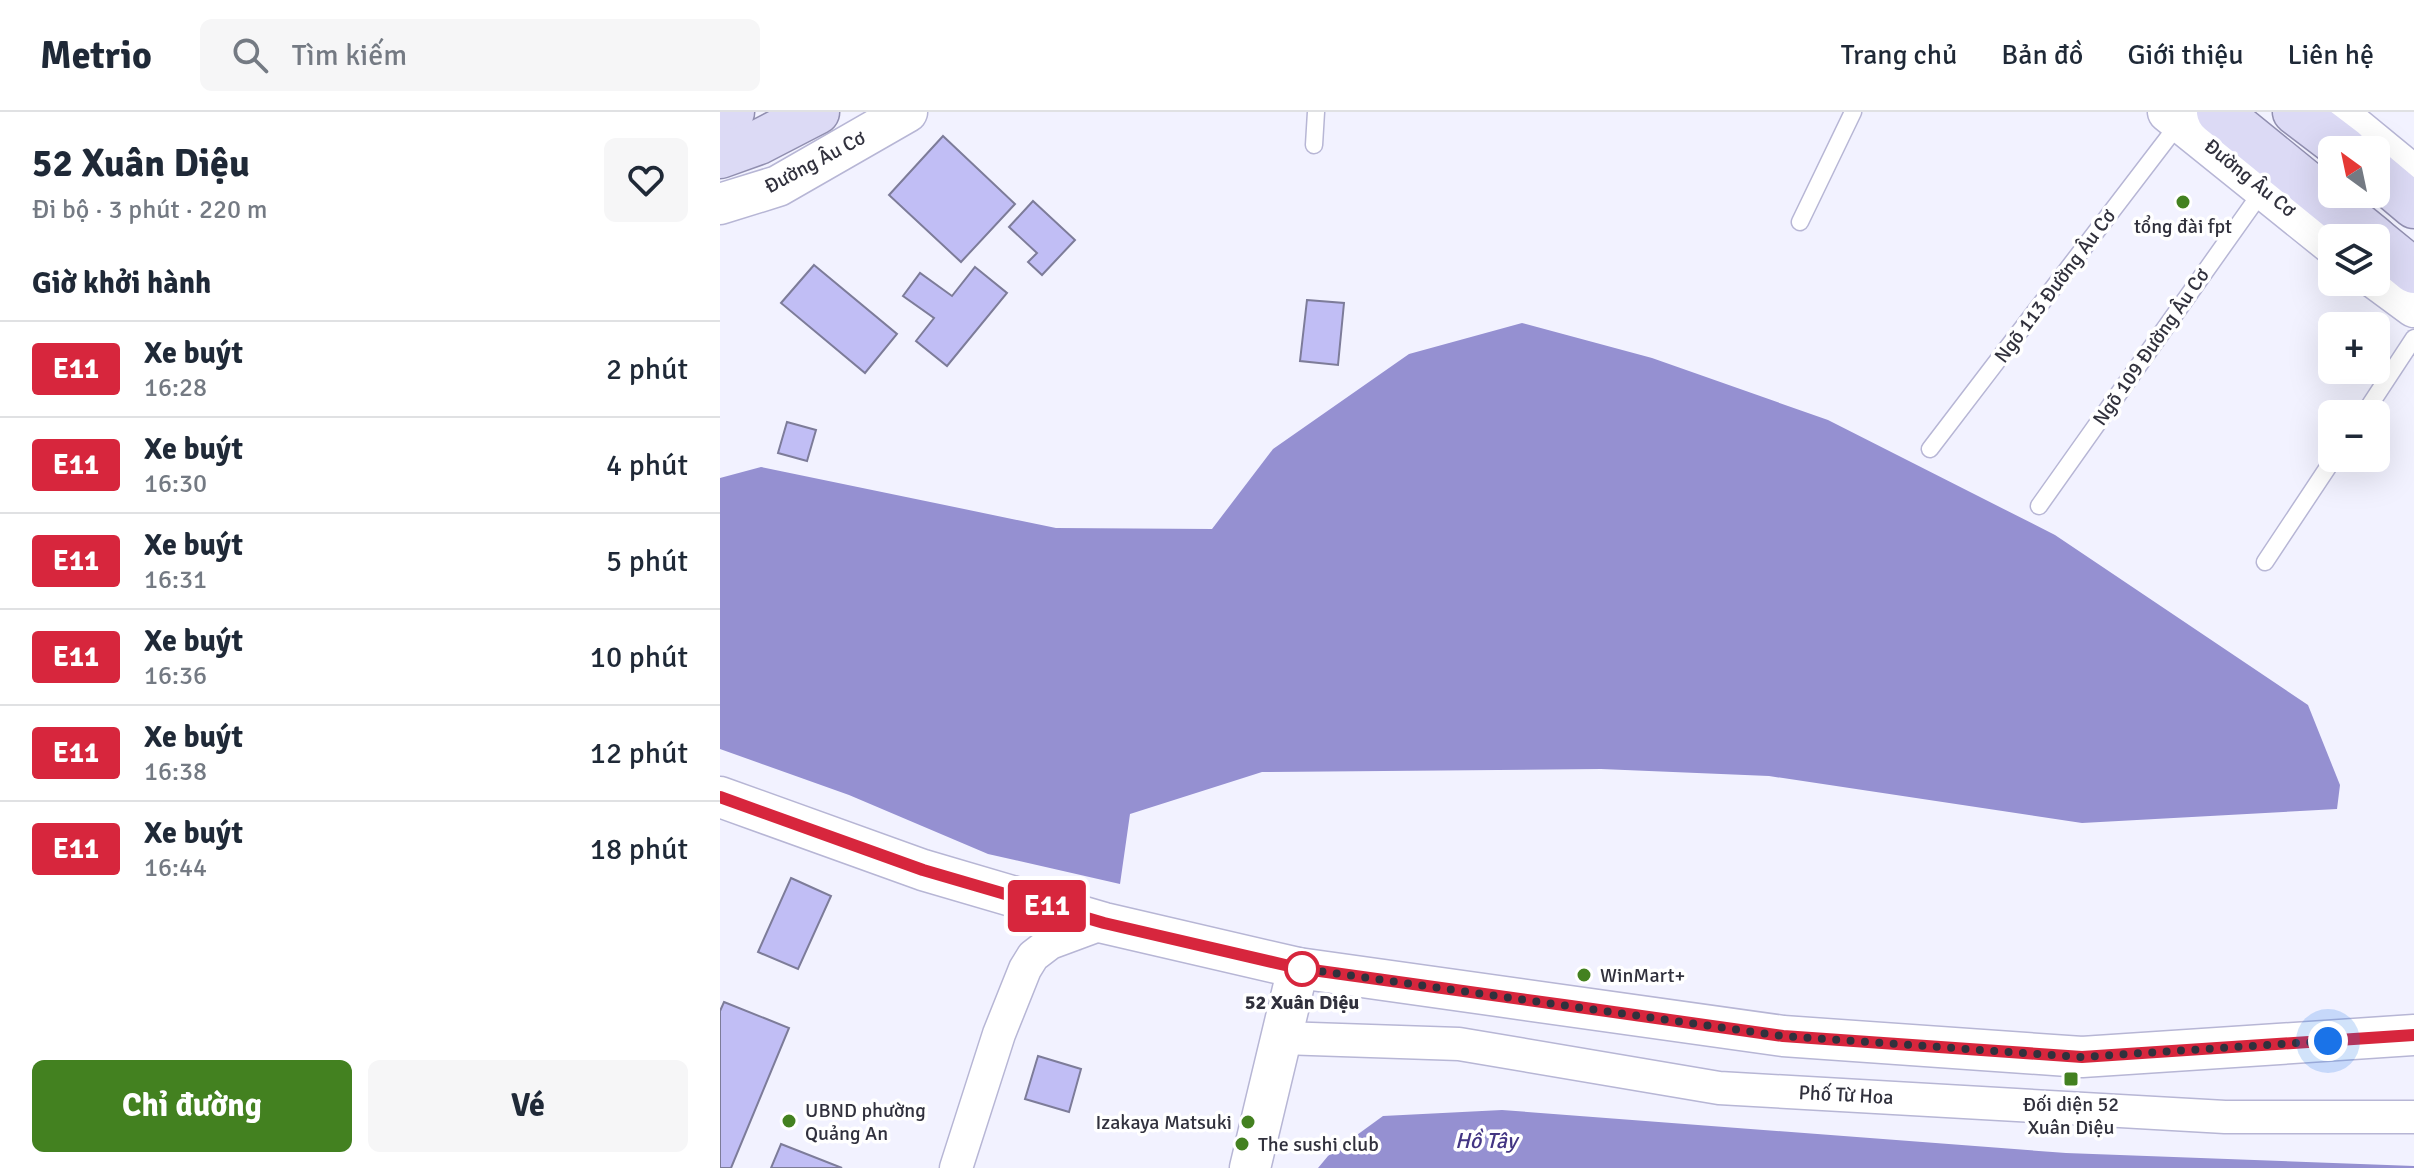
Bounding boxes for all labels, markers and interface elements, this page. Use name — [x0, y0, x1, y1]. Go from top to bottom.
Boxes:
search box — [200, 19, 760, 91]
text: Metrio — [40, 32, 152, 79]
icon: search — [228, 33, 272, 77]
text: Tìm kiếm — [292, 37, 407, 74]
text: Trang chủ — [1841, 38, 1957, 72]
text: Bản đồ — [2001, 38, 2083, 72]
text: Giới thiệu — [2127, 38, 2244, 72]
text: Liên hệ — [2288, 38, 2374, 72]
street label: Đường Âu Cơ — [760, 125, 870, 199]
street label: Đường Âu Cơ — [2199, 134, 2301, 223]
north arrow — [2318, 136, 2390, 208]
map controls — [2318, 136, 2390, 472]
button: heart — [604, 138, 688, 222]
text: 52 Xuân Diệu — [32, 140, 250, 187]
marker: tổng đài fpt — [2174, 193, 2192, 211]
text: Đi bộ · 3 phút · 220 m — [32, 194, 268, 226]
street label: Ngõ 113 Đường Âu Cơ — [1989, 204, 2121, 368]
place label: tổng đài fpt — [2134, 214, 2232, 239]
button: layers — [2318, 224, 2390, 296]
street label: Ngõ 109 Đường Âu Cơ — [2087, 263, 2215, 430]
text: Giờ khởi hành — [32, 265, 211, 302]
button: + — [2318, 312, 2390, 384]
text: Xe buýt — [144, 335, 243, 372]
text: 2 phút — [606, 351, 688, 388]
text: E11 — [53, 352, 99, 386]
text: 16:28 — [144, 372, 207, 404]
button: − — [2318, 400, 2390, 472]
text: Xe buýt — [144, 431, 243, 468]
text: 4 phút — [606, 447, 688, 484]
text: E11 — [53, 448, 99, 482]
text: 16:30 — [144, 468, 207, 500]
text: Xe buýt — [144, 527, 243, 564]
text: 5 phút — [606, 543, 688, 580]
text: E11 — [53, 544, 99, 578]
text: 16:31 — [144, 564, 207, 596]
text: Xe buýt — [144, 623, 243, 660]
text: 10 phút — [590, 639, 688, 676]
text: E11 — [53, 640, 99, 674]
text: 16:36 — [144, 660, 207, 692]
text: Xe buýt — [144, 719, 243, 756]
text: 12 phút — [590, 735, 688, 772]
text: E11 — [53, 736, 99, 770]
text: 16:38 — [144, 756, 207, 788]
text: Xe buýt — [144, 815, 243, 852]
text: 18 phút — [590, 831, 688, 868]
text: E11 — [53, 832, 99, 866]
text: 16:44 — [144, 852, 207, 884]
line badge: E11 — [1001, 880, 1093, 932]
text: E11 — [1024, 889, 1070, 923]
marker: 52 Xuân Diệu — [1285, 952, 1319, 986]
place label: WinMart+ — [1600, 963, 1685, 988]
marker: WinMart+ — [1575, 966, 1593, 984]
place label: 52 Xuân Diệu — [1245, 990, 1359, 1015]
your location — [2308, 1021, 2348, 1061]
button: Chỉ đường — [32, 1060, 352, 1152]
button: Vé — [368, 1060, 688, 1152]
marker: Đối diện 52 Xuân Diệu — [2062, 1070, 2080, 1088]
street label: Phố Từ Hoa — [1798, 1080, 1894, 1110]
place label: Đối diện 52 Xuân Diệu — [2023, 1092, 2119, 1140]
place label: UBND phường Quảng An — [805, 1098, 926, 1146]
place label: Izakaya Matsuki — [1095, 1110, 1232, 1135]
marker: UBND phường Quảng An — [780, 1112, 798, 1130]
marker: Izakaya Matsuki — [1239, 1113, 1257, 1131]
water label: Hồ Tây — [1455, 1127, 1520, 1154]
place label: The sushi club — [1258, 1132, 1379, 1157]
marker: The sushi club — [1233, 1135, 1251, 1153]

